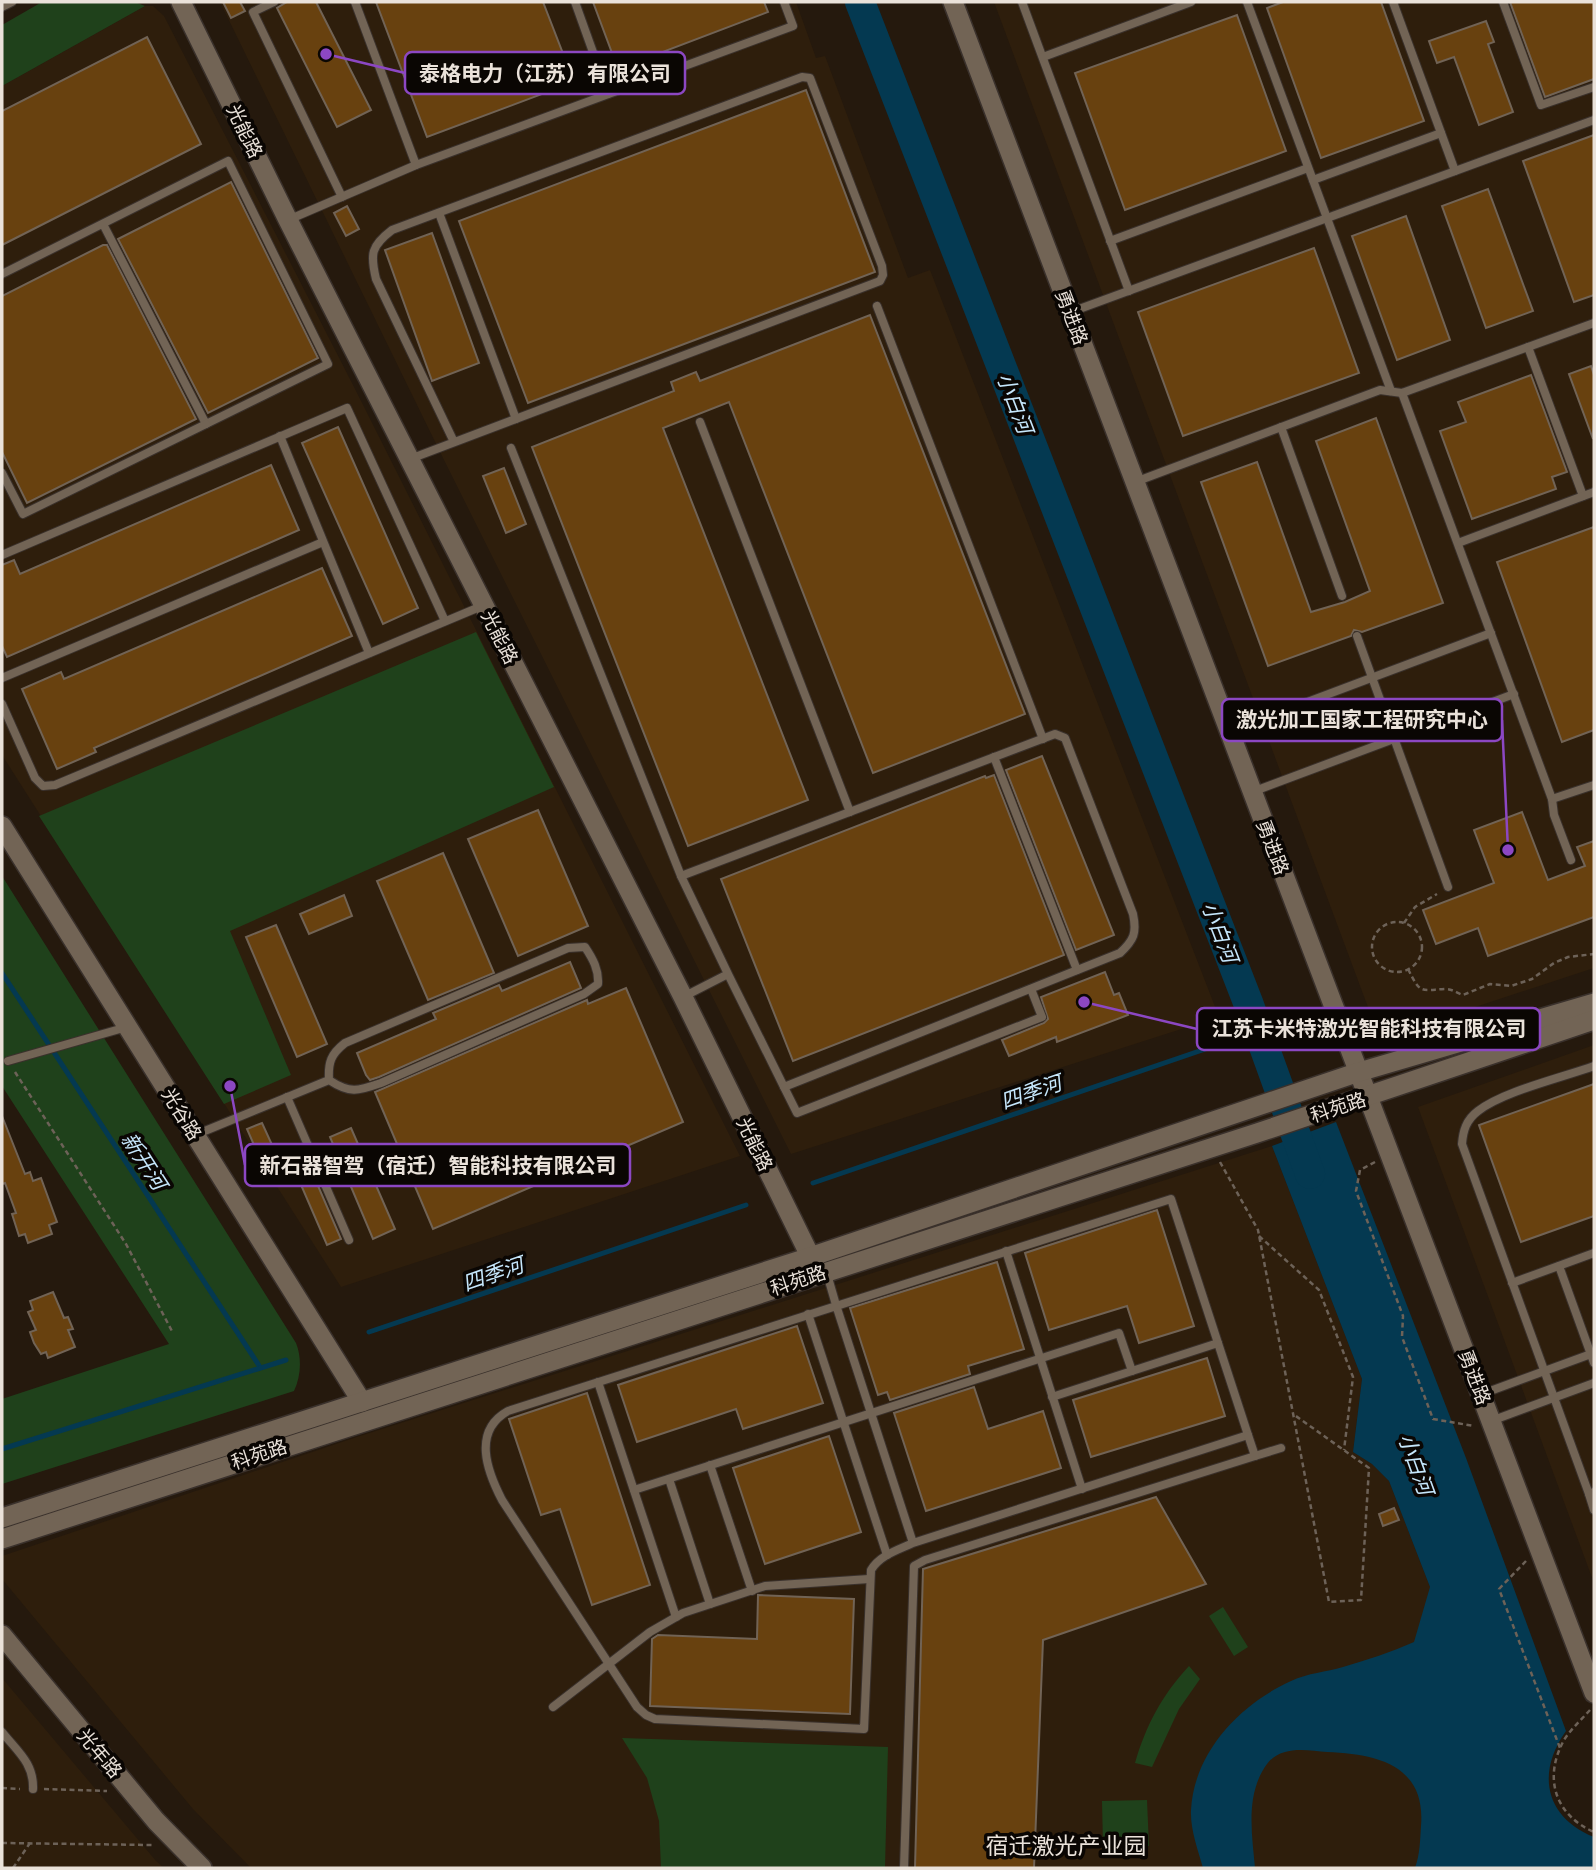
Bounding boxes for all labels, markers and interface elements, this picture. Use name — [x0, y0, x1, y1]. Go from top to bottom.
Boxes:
callout: 泰格电力（江苏）有限公司 — [405, 52, 685, 94]
text: 泰格电力（江苏）有限公司 — [419, 61, 671, 86]
street label: 光能路 — [223, 101, 267, 161]
street label: 勇进路 — [1052, 286, 1092, 348]
water label: 小白河 — [992, 369, 1039, 441]
street label: 光能路 — [477, 607, 523, 667]
callout: 激光加工国家工程研究中心 — [1222, 699, 1502, 741]
text: 激光加工国家工程研究中心 — [1236, 707, 1488, 732]
street label: 勇进路 — [1253, 816, 1293, 878]
water label: 小白河 — [1197, 898, 1244, 970]
callout: 江苏卡米特激光智能科技有限公司 — [1197, 1008, 1540, 1050]
text: 江苏卡米特激光智能科技有限公司 — [1212, 1016, 1527, 1041]
water label: 四季河 — [997, 1069, 1069, 1114]
street label: 光谷路 — [158, 1084, 206, 1144]
street label: 科苑路 — [1307, 1088, 1369, 1126]
street label: 光能路 — [733, 1114, 777, 1174]
water label: 新开河 — [116, 1128, 174, 1198]
callout: 新石器智驾（宿迁）智能科技有限公司 — [245, 1144, 630, 1186]
text: 新石器智驾（宿迁）智能科技有限公司 — [260, 1153, 617, 1178]
water label: 四季河 — [459, 1251, 531, 1296]
street label: 科苑路 — [767, 1261, 829, 1299]
street label: 勇进路 — [1455, 1346, 1495, 1408]
water label: 小白河 — [1393, 1430, 1440, 1502]
street label: 科苑路 — [228, 1435, 290, 1473]
street label: 光年路 — [73, 1724, 127, 1782]
district label: 宿迁激光产业园 — [986, 1832, 1147, 1859]

